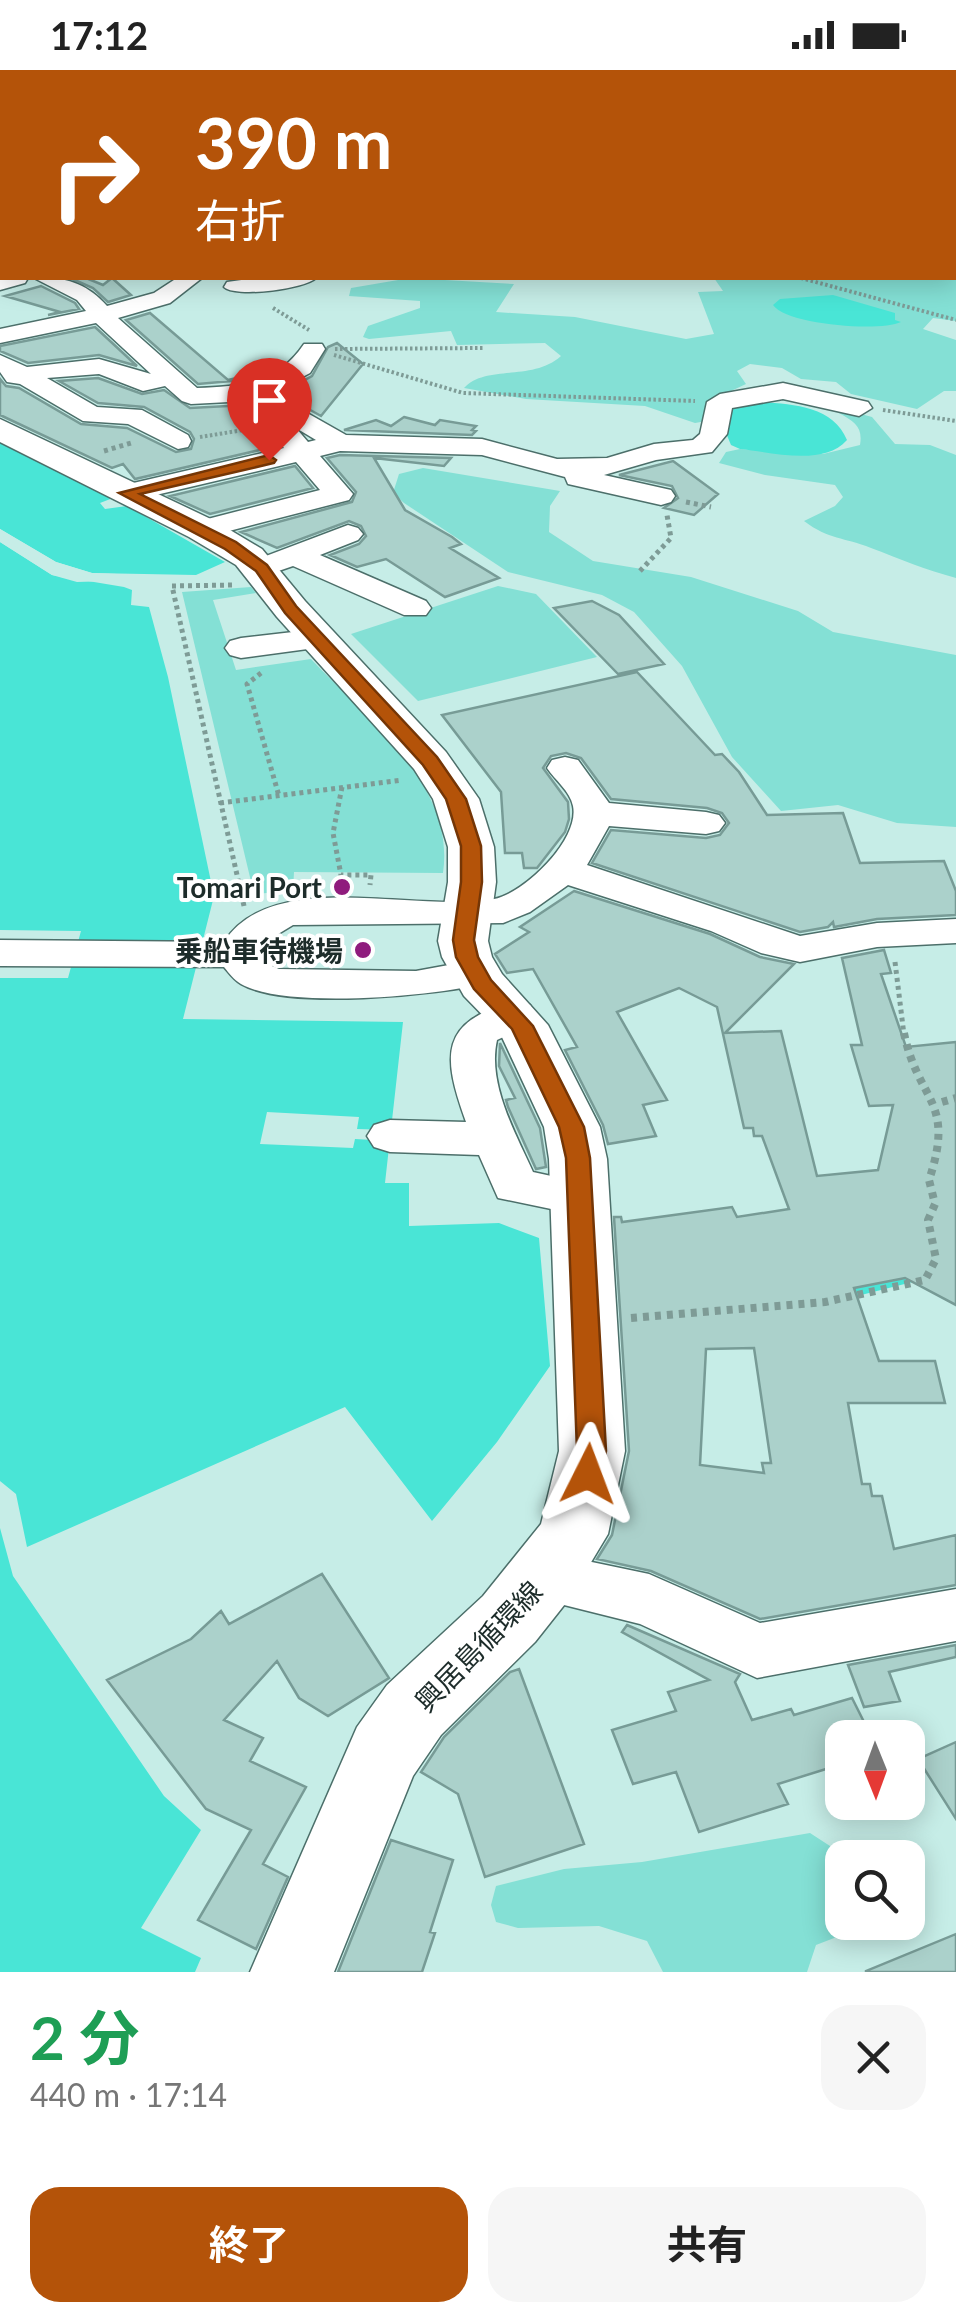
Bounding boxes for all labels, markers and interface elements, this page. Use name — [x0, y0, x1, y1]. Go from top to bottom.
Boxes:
text: 17:12 — [50, 12, 148, 58]
text: 390 m — [195, 100, 392, 184]
icon: right — [30, 110, 160, 240]
text: 右折 — [195, 193, 285, 247]
pin — [227, 358, 312, 461]
icon: arrive — [242, 373, 297, 428]
place label: Tomari Port — [177, 870, 323, 904]
marker: Tomari Port — [331, 876, 353, 898]
place label: 乗船車待機場 — [175, 933, 343, 967]
marker: 乗船車待機場 — [352, 939, 374, 961]
position arrow — [536, 1422, 640, 1526]
street label: 興居島循環線 — [407, 1574, 549, 1718]
north arrow — [825, 1720, 925, 1820]
map controls — [825, 1720, 925, 1940]
button: search — [825, 1840, 925, 1940]
text: 2 分 — [30, 2001, 139, 2073]
button: close — [821, 2005, 926, 2110]
text: 440 m · 17:14 — [30, 2075, 227, 2114]
button: 終了 — [30, 2187, 468, 2302]
button: 共有 — [488, 2187, 926, 2302]

